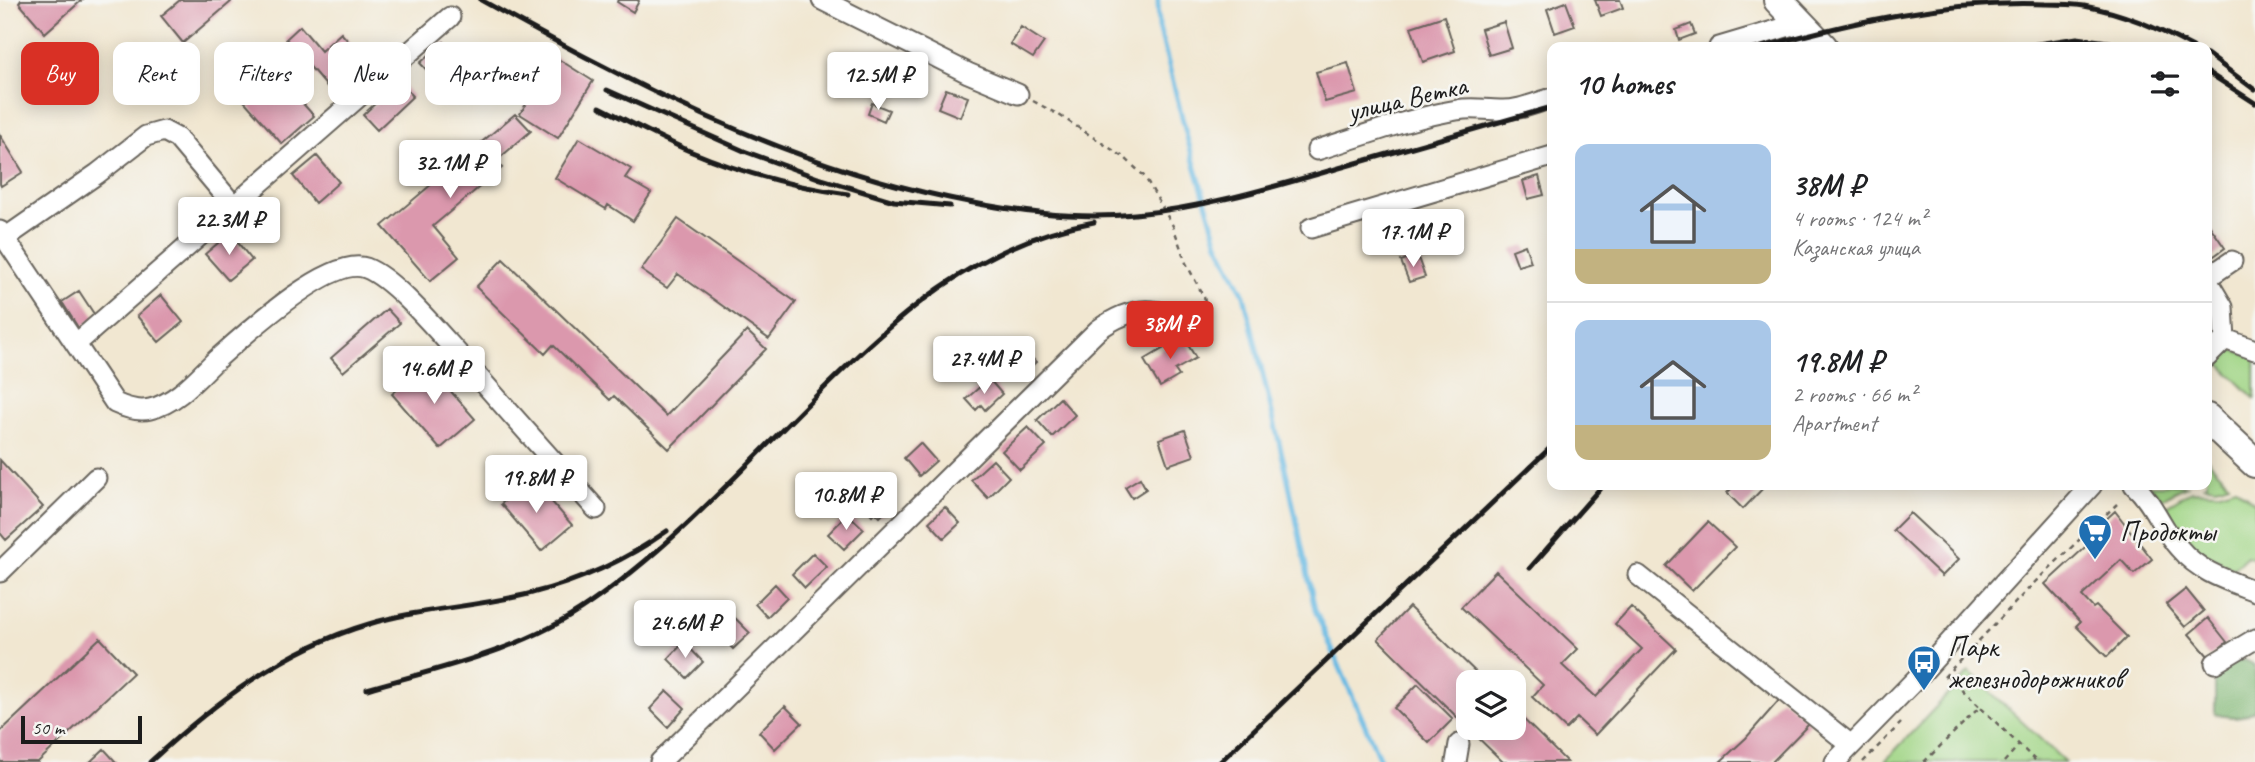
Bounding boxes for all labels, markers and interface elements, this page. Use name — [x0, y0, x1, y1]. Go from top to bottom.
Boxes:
chip: Buy — [21, 42, 99, 105]
chip: Rent — [113, 42, 200, 105]
chip: Filters — [214, 42, 314, 105]
chip: New — [328, 42, 411, 105]
chip: Apartment — [425, 42, 561, 105]
pin: 12.5M ₽ — [813, 52, 943, 112]
text: 12.5M ₽ — [843, 60, 913, 89]
text: 10 homes — [1575, 65, 1673, 103]
icon: filters — [2146, 65, 2184, 103]
street label: улица Ветка — [1342, 67, 1472, 129]
pin: 32.1M ₽ — [385, 140, 515, 200]
text: 32.1M ₽ — [415, 148, 485, 177]
text: 38M ₽ — [1792, 166, 1864, 204]
icon: home — [1631, 172, 1715, 256]
pin: 22.3M ₽ — [164, 198, 294, 257]
text: 4 rooms · 124 m² — [1792, 204, 1927, 233]
text: 22.3M ₽ — [194, 205, 264, 234]
pin: 17.1M ₽ — [1348, 210, 1478, 269]
text: 17.1M ₽ — [1378, 217, 1448, 246]
text: Казанская улица — [1792, 233, 1920, 262]
pin: 38M ₽ — [1121, 302, 1219, 361]
text: 38M ₽ — [1143, 309, 1197, 338]
pin: 27.4M ₽ — [919, 336, 1049, 396]
text: 19.8M ₽ — [1792, 342, 1883, 380]
text: 27.4M ₽ — [949, 344, 1019, 373]
pin: 14.6M ₽ — [369, 346, 499, 406]
icon: home — [1631, 348, 1715, 432]
text: 14.6M ₽ — [399, 354, 469, 383]
text: 2 rooms · 66 m² — [1792, 380, 1916, 409]
text: Apartment — [1792, 409, 1877, 438]
pin: 19.8M ₽ — [471, 456, 601, 515]
text: 19.8M ₽ — [501, 463, 571, 492]
pin: 10.8M ₽ — [781, 472, 911, 532]
text: 10.8M ₽ — [811, 480, 881, 509]
supermarket icon: Продокты — [2076, 512, 2114, 561]
place label: Продокты — [2120, 514, 2218, 549]
pin: 24.6M ₽ — [620, 600, 750, 660]
text: 24.6M ₽ — [650, 608, 720, 637]
place label: Парк железнодорожников — [1948, 629, 2129, 696]
bus stop icon: Парк железнодорожников — [1905, 643, 1943, 692]
map controls — [1456, 670, 1526, 740]
button: layers — [1456, 670, 1526, 740]
scale bar — [21, 713, 142, 745]
text: 50 m — [32, 716, 64, 740]

